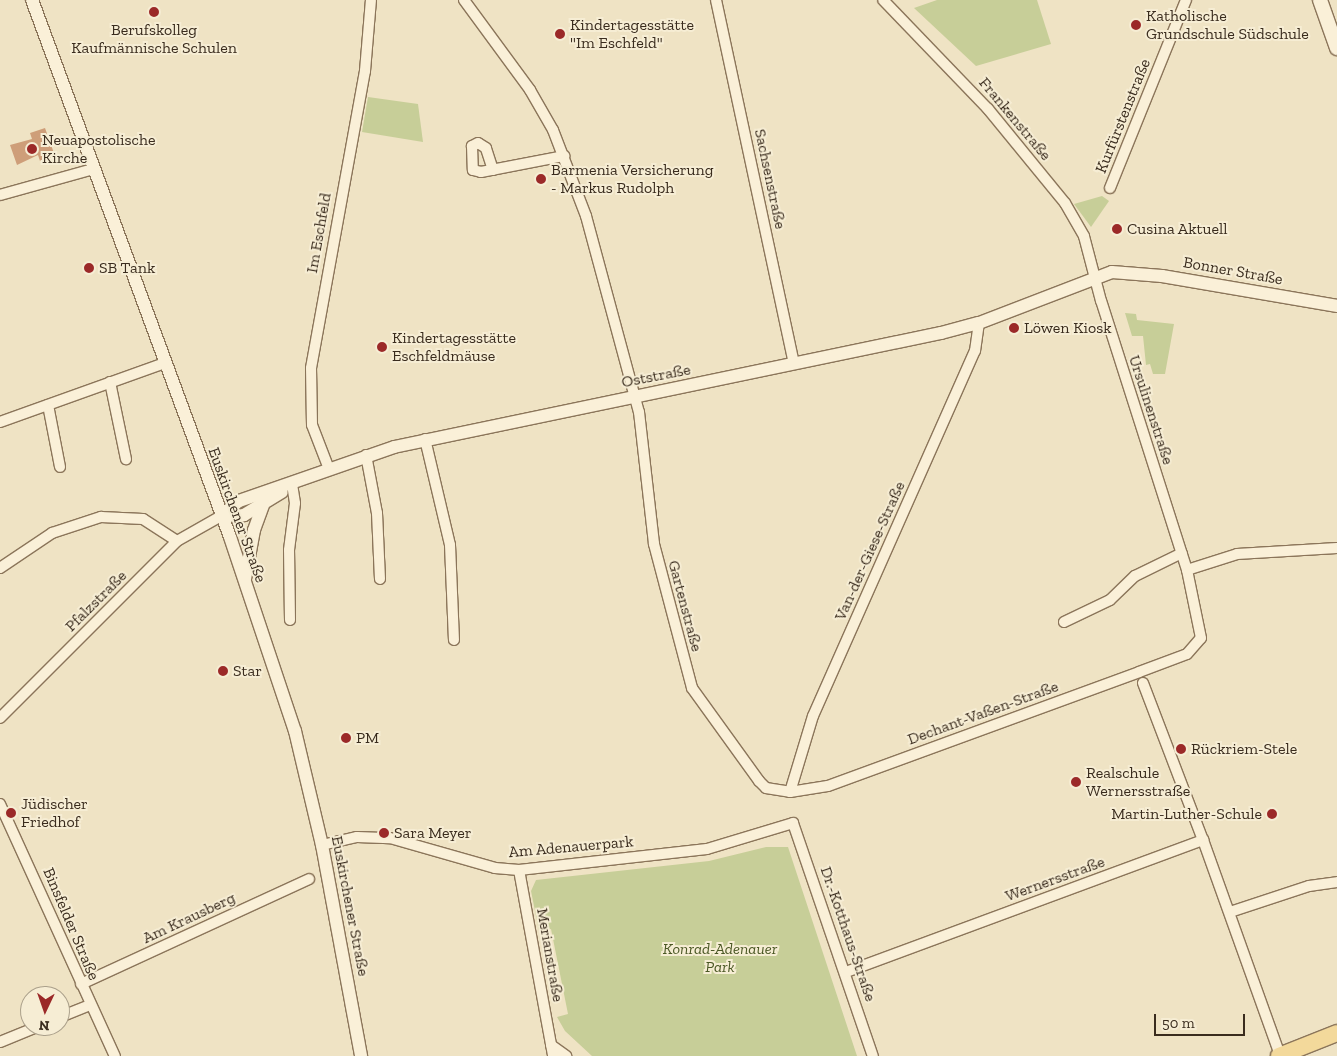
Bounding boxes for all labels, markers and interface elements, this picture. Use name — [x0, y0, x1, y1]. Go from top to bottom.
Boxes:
marker: Berufskolleg Kaufmännische Schulen — [148, 6, 160, 18]
place label: Katholische Grundschule Südschule — [1146, 6, 1309, 44]
place label: Kindertagesstätte "Im Eschfeld" — [570, 15, 694, 53]
marker: Katholische Grundschule Südschule — [1130, 19, 1142, 31]
place label: Berufskolleg Kaufmännische Schulen — [71, 20, 237, 58]
marker: Kindertagesstätte "Im Eschfeld" — [554, 28, 566, 40]
street label: Kurfürstenstraße — [1091, 56, 1155, 176]
street label: Frankenstraße — [975, 74, 1055, 164]
street label: Sachsenstraße — [750, 127, 790, 231]
place label: Neuapostolische Kirche — [42, 130, 155, 168]
marker: Neuapostolische Kirche — [26, 143, 38, 155]
place label: Barmenia Versicherung - Markus Rudolph — [551, 160, 714, 198]
marker: Barmenia Versicherung - Markus Rudolph — [535, 173, 547, 185]
street label: Im Eschfeld — [303, 191, 335, 275]
place label: Cusina Aktuell — [1127, 219, 1228, 239]
marker: Cusina Aktuell — [1111, 223, 1123, 235]
street label: Bonner Straße — [1182, 253, 1284, 289]
place label: SB Tank — [99, 258, 155, 278]
marker: SB Tank — [83, 262, 95, 274]
place label: Löwen Kiosk — [1024, 318, 1111, 338]
marker: Löwen Kiosk — [1008, 322, 1020, 334]
place label: Kindertagesstätte Eschfeldmäuse — [392, 328, 516, 366]
marker: Kindertagesstätte Eschfeldmäuse — [376, 341, 388, 353]
street label: Ursulinenstraße — [1124, 353, 1178, 467]
street label: Oststraße — [620, 360, 692, 392]
street label: Euskirchener Straße — [204, 445, 270, 585]
street label: Van-der-Giese-Straße — [831, 478, 909, 624]
street label: Gartenstraße — [664, 558, 706, 654]
street label: Pfalzstraße — [61, 566, 131, 636]
place label: Star — [233, 661, 262, 681]
marker: Star — [217, 665, 229, 677]
street label: Dechant-Vaßen-Straße — [905, 677, 1061, 749]
place label: PM — [356, 728, 379, 748]
marker: PM — [340, 732, 352, 744]
place label: Rückriem-Stele — [1191, 739, 1297, 759]
marker: Rückriem-Stele — [1175, 743, 1187, 755]
place label: Realschule Wernersstraße — [1086, 763, 1190, 801]
marker: Realschule Wernersstraße — [1070, 776, 1082, 788]
place label: Jüdischer Friedhof — [21, 794, 88, 832]
place label: Martin-Luther-Schule — [1111, 804, 1262, 824]
marker: Jüdischer Friedhof — [5, 807, 17, 819]
marker: Martin-Luther-Schule — [1266, 808, 1278, 820]
place label: Sara Meyer — [394, 823, 472, 843]
marker: Sara Meyer — [378, 827, 390, 839]
street label: Am Adenauerpark — [507, 832, 635, 862]
street label: Euskirchener Straße — [327, 834, 373, 978]
street label: Wernersstraße — [1003, 852, 1107, 906]
street label: Dr.-Kotthaus-Straße — [816, 864, 880, 1004]
street label: Binsfelder Straße — [39, 865, 103, 983]
street label: Am Krausberg — [140, 888, 238, 948]
street label: Merianstraße — [532, 907, 568, 1003]
park label: Konrad-Adenauer Park — [663, 939, 777, 977]
north arrow — [20, 986, 70, 1036]
scale bar — [1157, 1004, 1248, 1036]
text: 50 m — [1162, 1014, 1195, 1032]
text: N — [38, 1017, 50, 1034]

